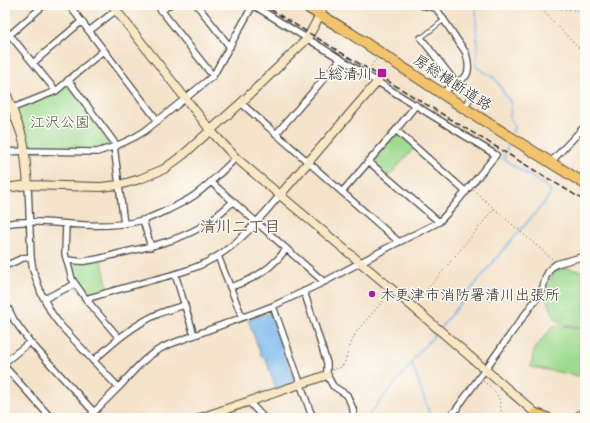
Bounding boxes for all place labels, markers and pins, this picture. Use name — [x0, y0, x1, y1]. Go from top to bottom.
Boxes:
place label: 上総清川 — [313, 63, 373, 84]
marker: 上総清川 — [376, 67, 388, 79]
place label: 木更津市消防署清川出張所 — [380, 284, 560, 305]
marker: 木更津市消防署清川出張所 — [367, 289, 377, 299]

